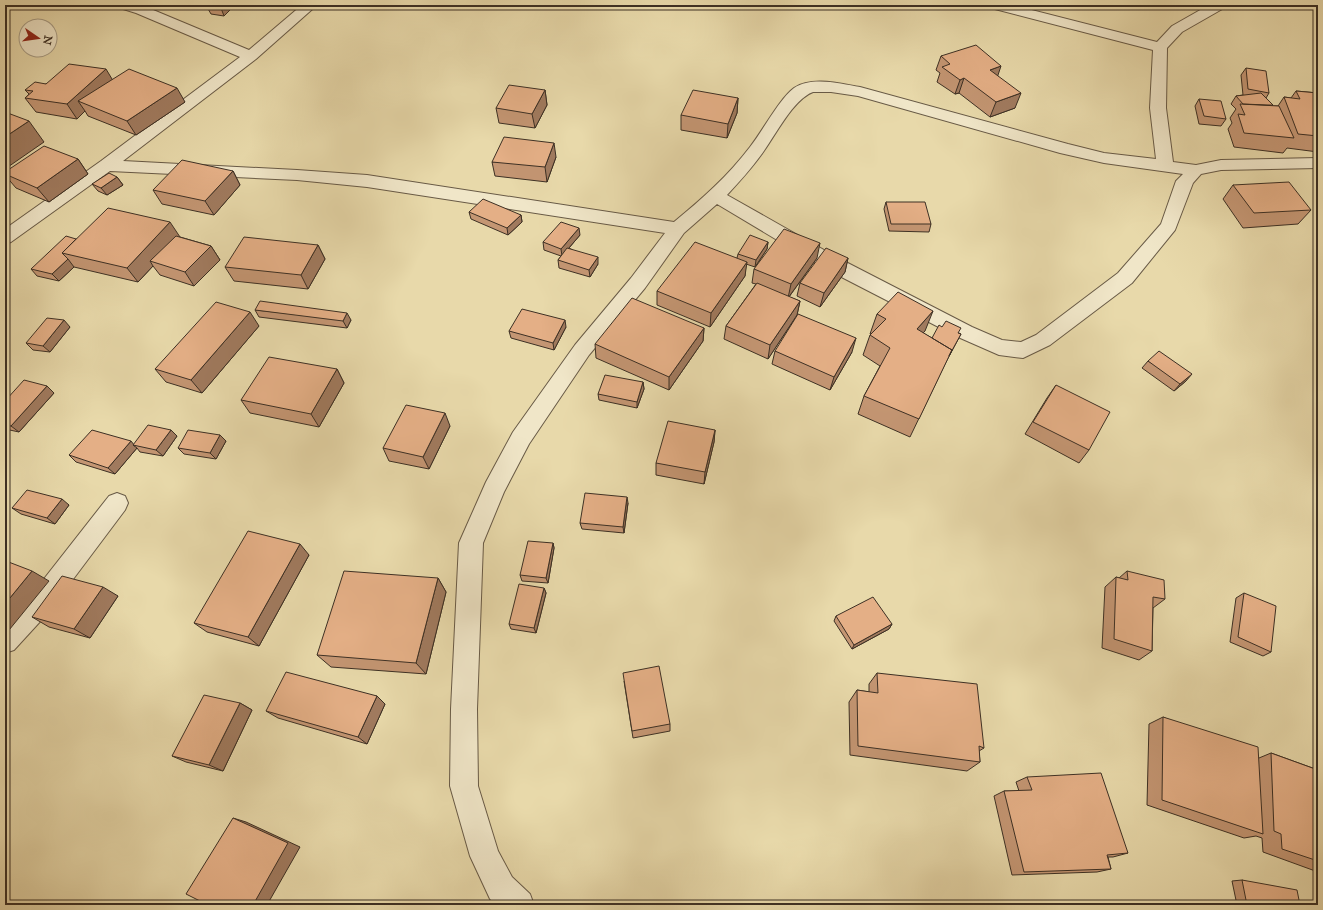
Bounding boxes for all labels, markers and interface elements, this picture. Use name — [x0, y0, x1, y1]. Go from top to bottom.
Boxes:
north arrow — [18, 18, 58, 58]
text: N — [40, 34, 55, 47]

